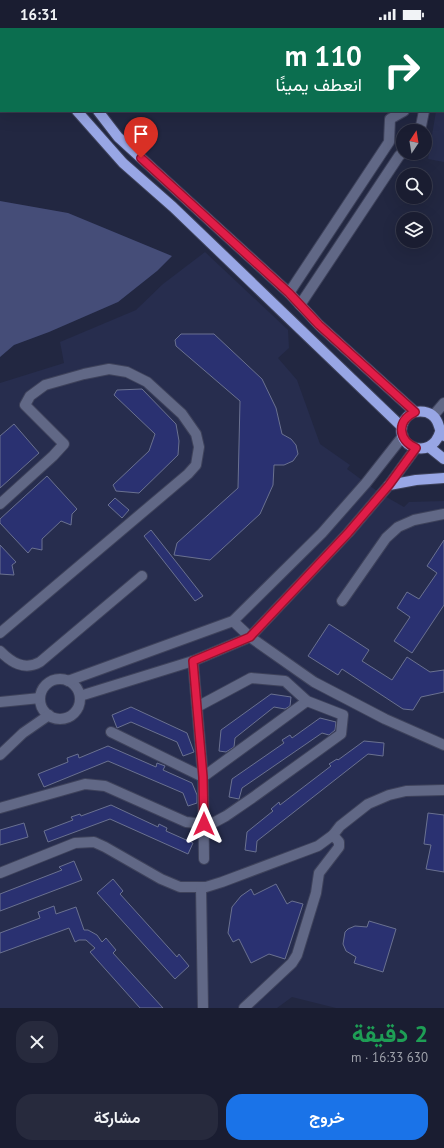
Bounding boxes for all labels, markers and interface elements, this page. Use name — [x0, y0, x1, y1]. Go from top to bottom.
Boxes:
text: 16:31 — [20, 5, 58, 24]
text: 110 m — [285, 37, 362, 74]
icon: right — [376, 44, 428, 96]
text: انعطف يمينًا — [275, 73, 362, 96]
pin — [124, 117, 158, 158]
icon: arrive — [130, 123, 152, 145]
north arrow — [396, 124, 432, 160]
map controls — [396, 124, 432, 248]
button: search — [396, 168, 432, 204]
button: layers — [396, 212, 432, 248]
position arrow — [183, 803, 225, 845]
text: 2 دقيقة — [352, 1018, 428, 1049]
button: close — [16, 1021, 58, 1063]
text: 630 m · 16:33 — [351, 1049, 428, 1066]
button: مشاركة — [16, 1094, 218, 1140]
button: خروج — [226, 1094, 428, 1140]

